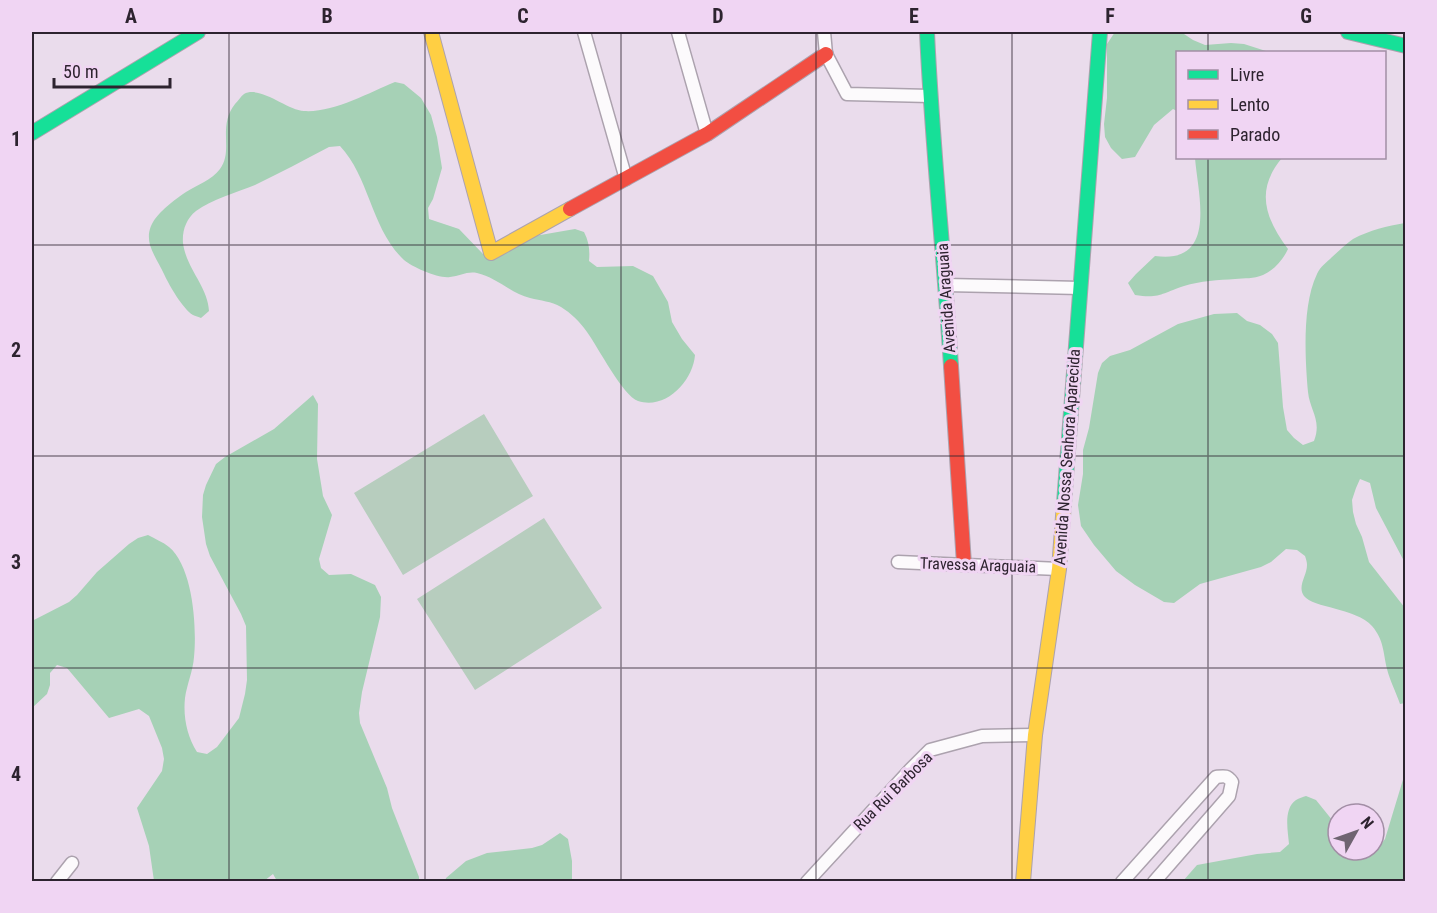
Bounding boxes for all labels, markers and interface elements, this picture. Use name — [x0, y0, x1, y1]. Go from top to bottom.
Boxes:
text: A — [125, 4, 137, 28]
text: B — [321, 4, 333, 28]
text: C — [517, 4, 529, 28]
text: D — [712, 4, 724, 28]
text: E — [909, 4, 919, 28]
text: F — [1105, 4, 1115, 28]
text: G — [1300, 4, 1312, 28]
scale bar — [54, 51, 170, 89]
legend — [1176, 51, 1386, 159]
text: 50 m — [63, 61, 98, 82]
text: Livre — [1230, 64, 1264, 85]
text: Lento — [1230, 94, 1270, 115]
text: Parado — [1230, 124, 1280, 145]
text: 1 — [11, 127, 21, 151]
street label: Avenida Araguaia — [933, 243, 959, 353]
text: 2 — [11, 338, 21, 362]
street label: Avenida Nossa Senhora Aparecida — [1050, 348, 1084, 566]
text: 3 — [11, 550, 21, 574]
street label: Travessa Araguaia — [920, 553, 1036, 577]
street label: Rua Rui Barbosa — [850, 748, 936, 834]
text: 4 — [11, 762, 21, 786]
north arrow — [1326, 802, 1386, 862]
text: N — [1357, 813, 1378, 833]

